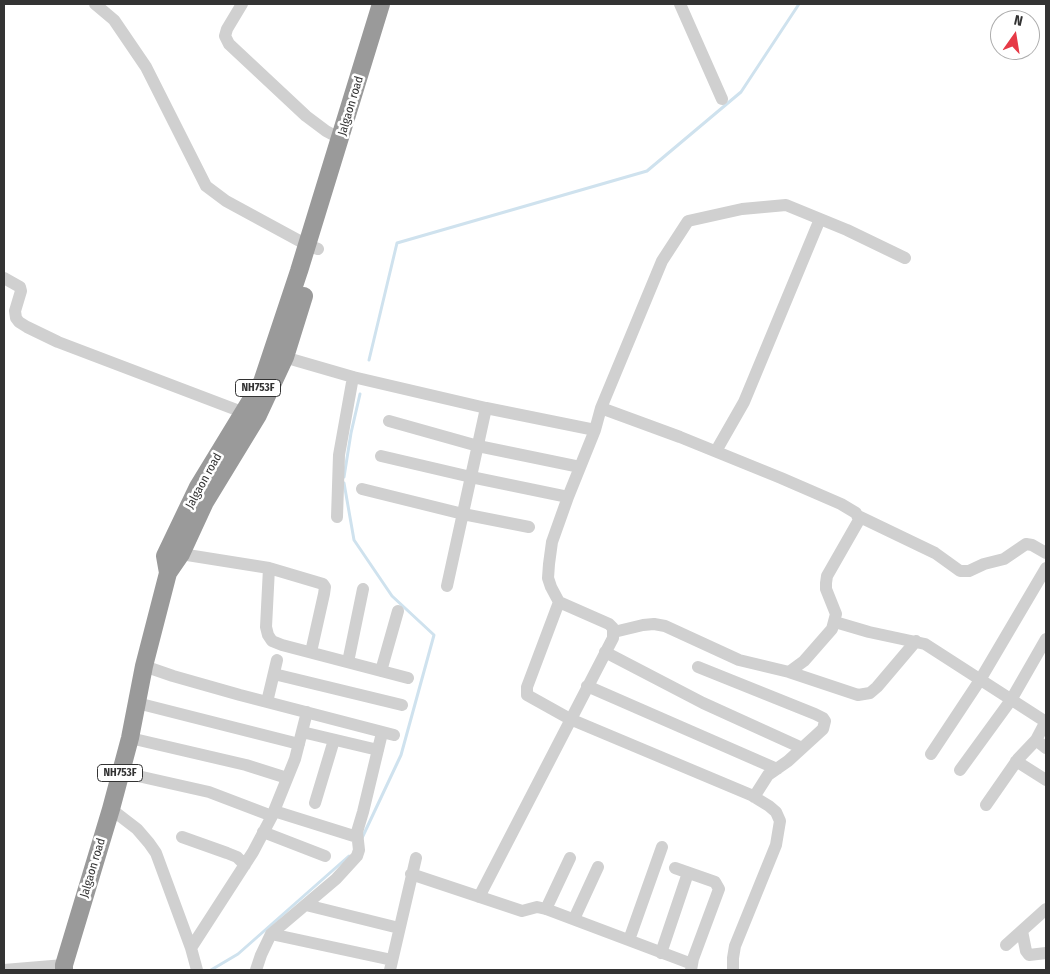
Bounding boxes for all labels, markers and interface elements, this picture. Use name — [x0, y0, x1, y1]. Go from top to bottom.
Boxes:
north arrow — [990, 10, 1040, 60]
text: N — [1012, 12, 1024, 30]
street label: Jalgaon road — [335, 75, 367, 137]
road number: NH753F — [236, 379, 280, 396]
street label: Jalgaon road — [183, 451, 225, 511]
road number: NH753F — [98, 764, 142, 781]
street label: Jalgaon road — [77, 837, 109, 899]

